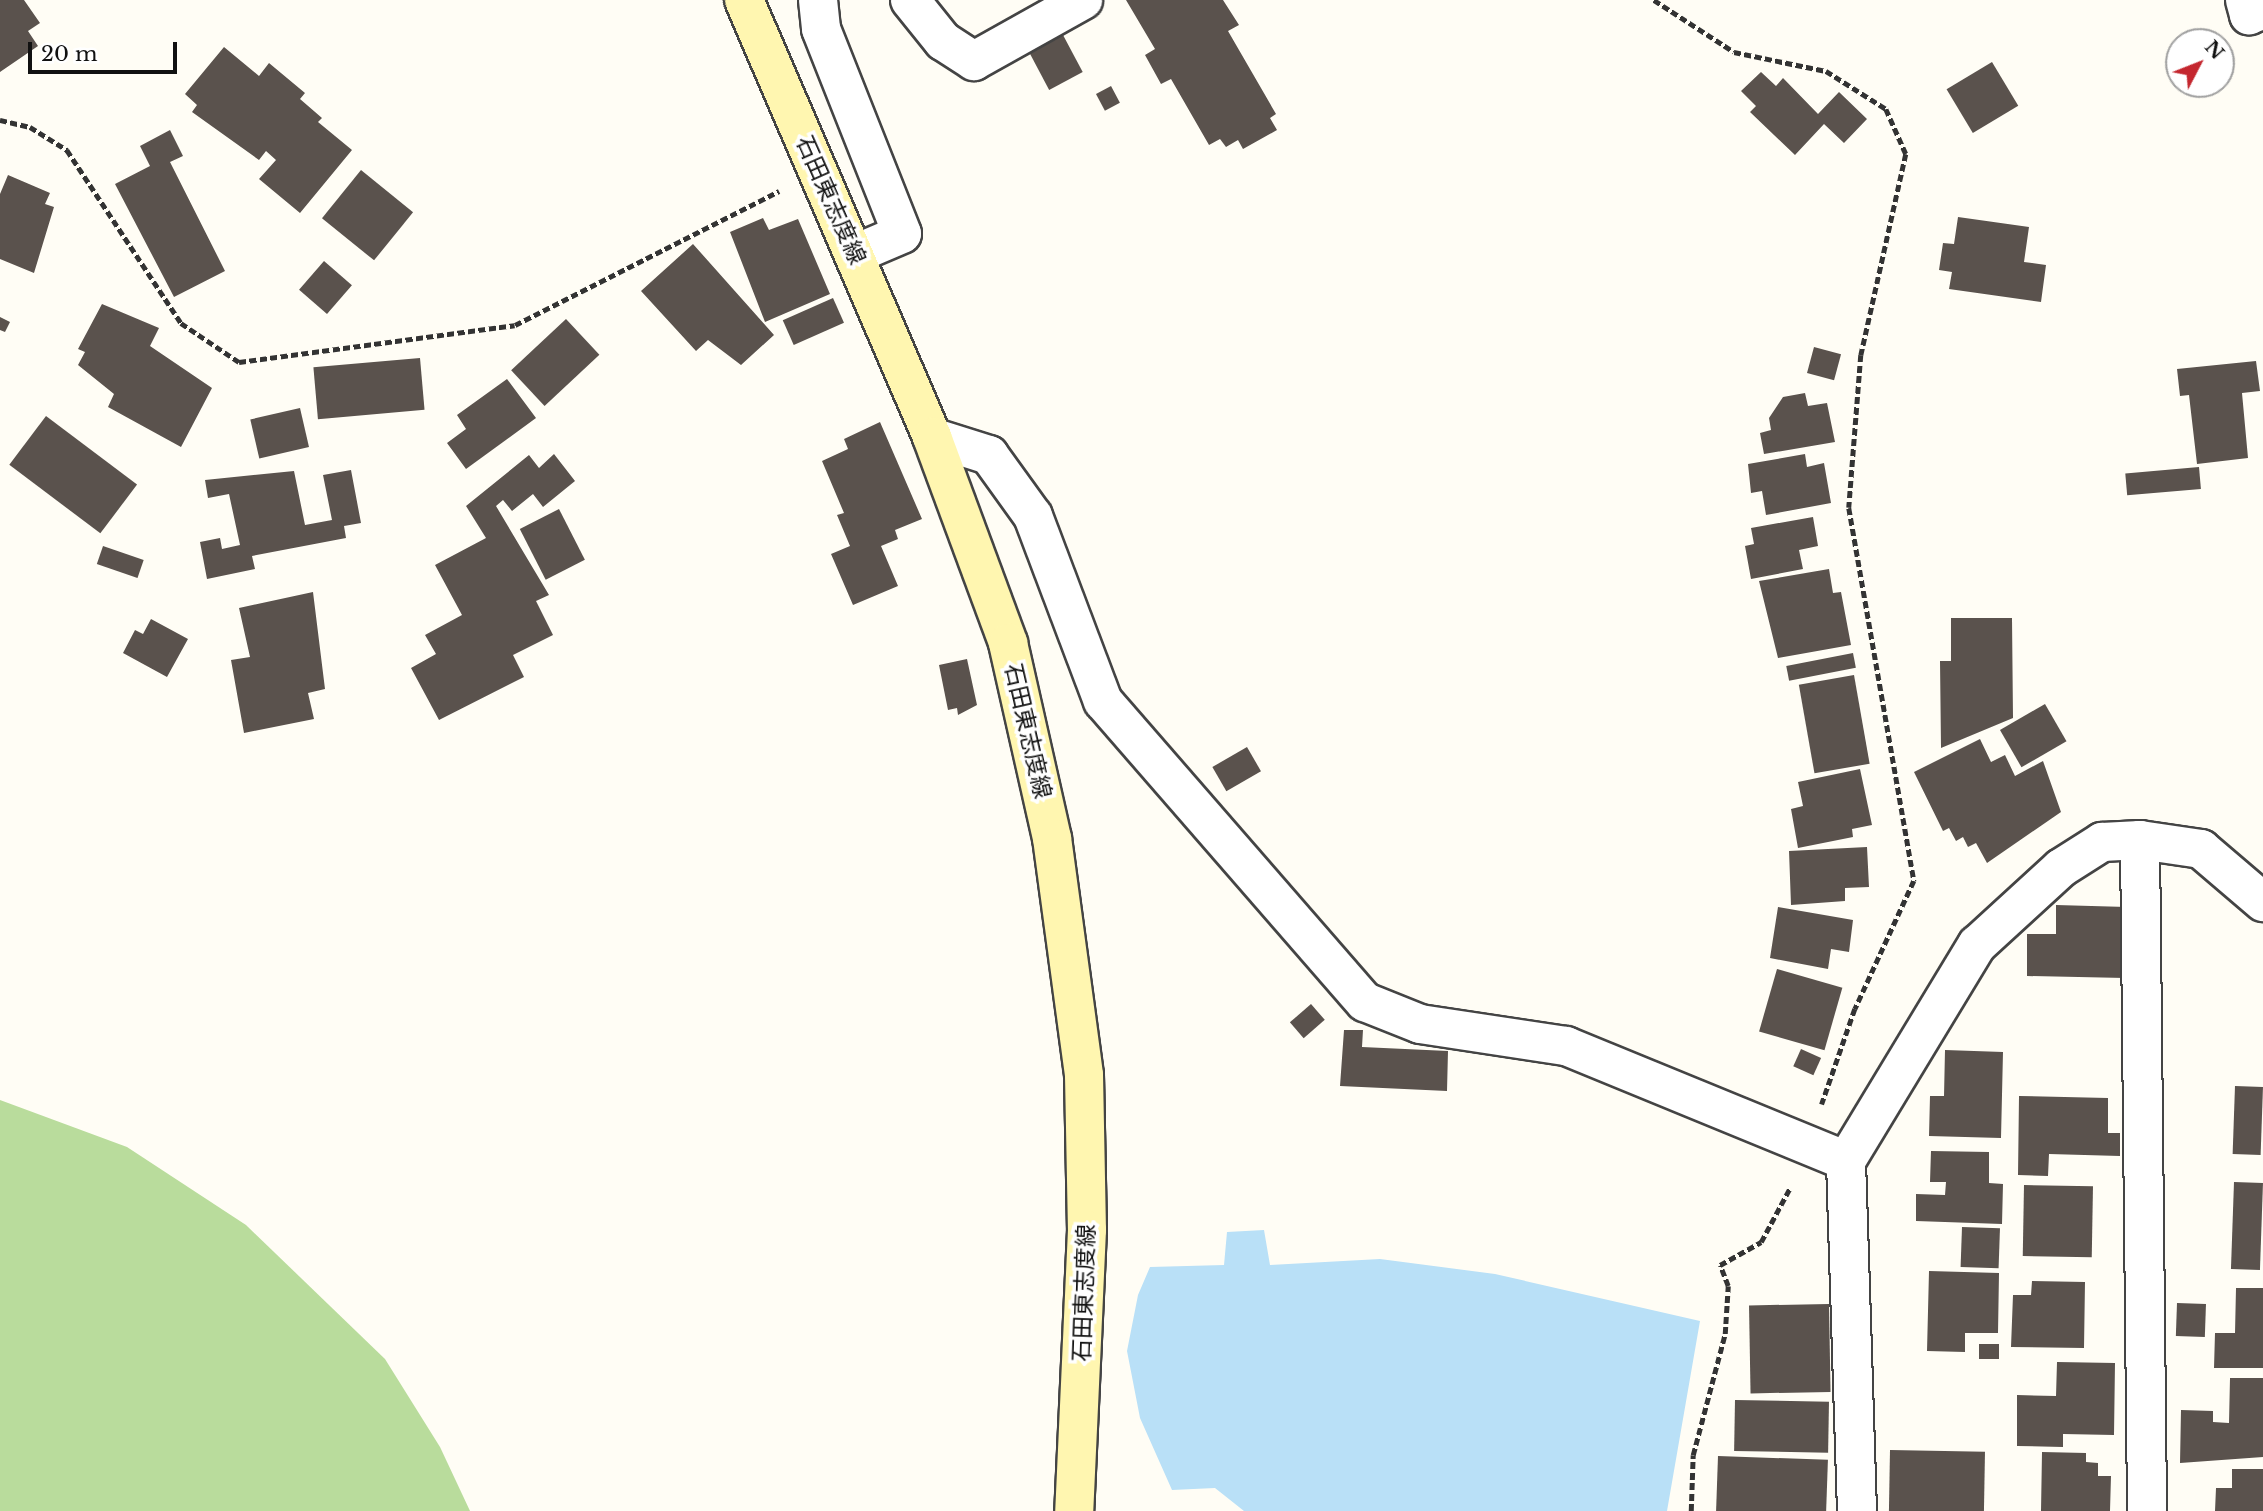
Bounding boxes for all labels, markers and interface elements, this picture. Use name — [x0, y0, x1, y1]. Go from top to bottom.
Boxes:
scale bar — [32, 28, 180, 72]
north arrow — [2165, 28, 2235, 98]
text: N — [2200, 36, 2229, 64]
text: 20 m — [41, 41, 98, 67]
street label: 石田東志度線 — [790, 131, 872, 269]
street label: 石田東志度線 — [999, 661, 1057, 801]
street label: 石田東志度線 — [1068, 1224, 1100, 1362]

